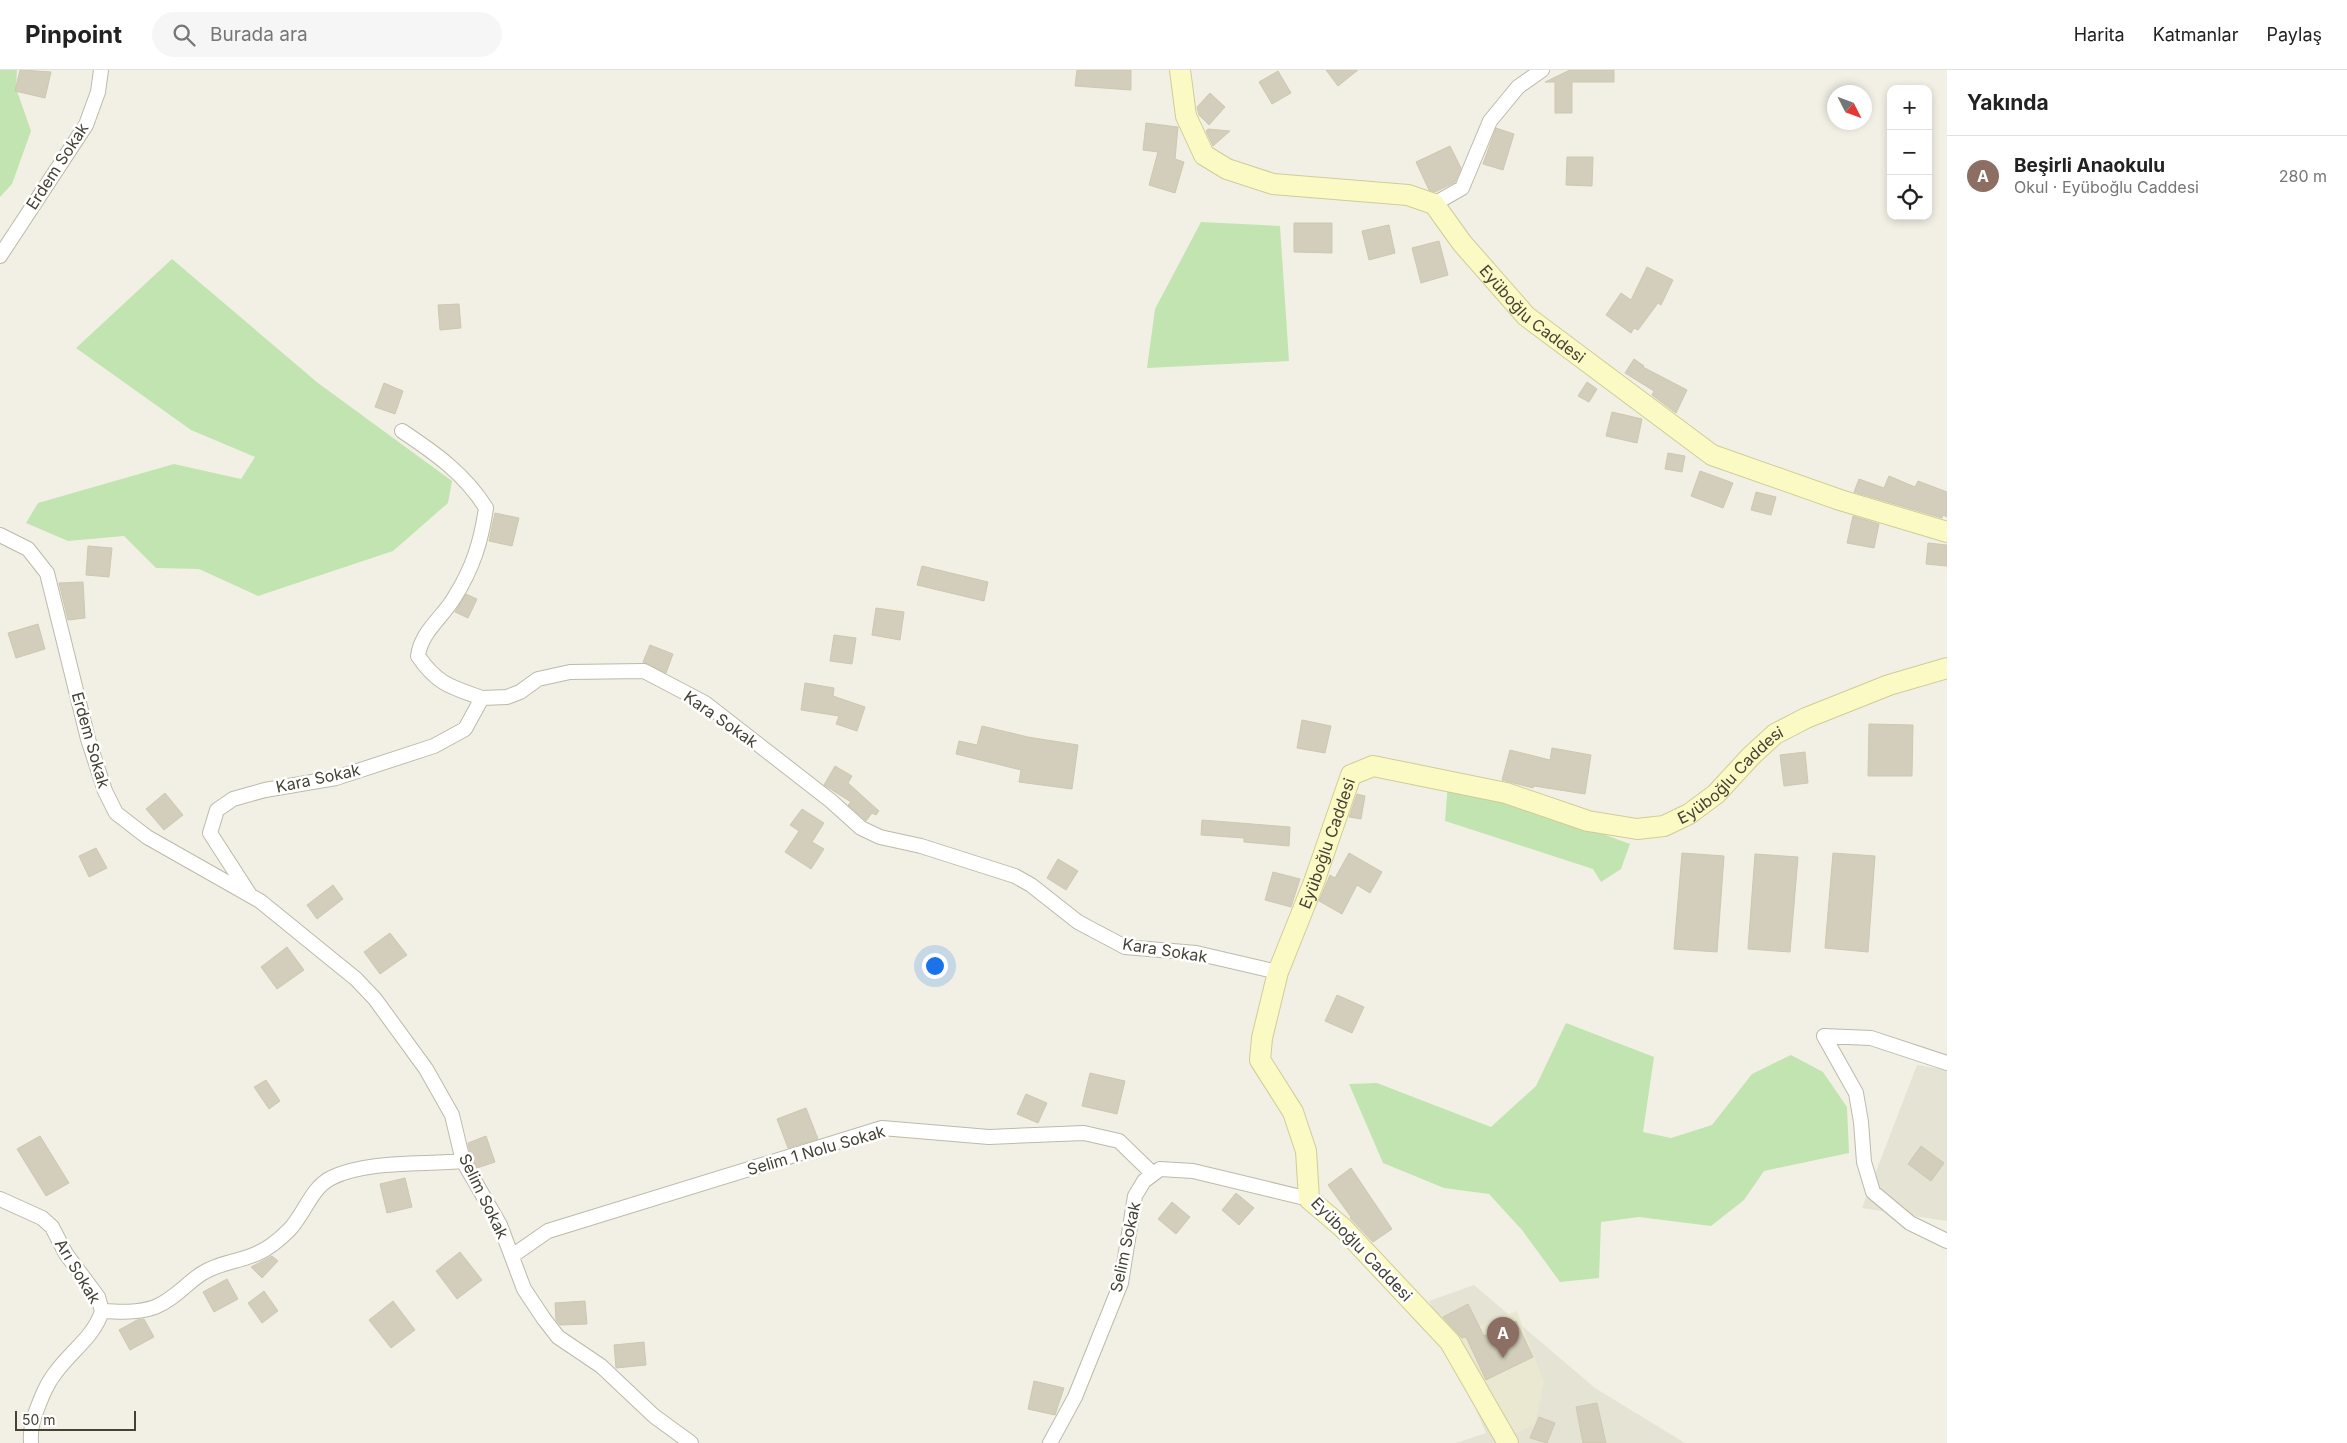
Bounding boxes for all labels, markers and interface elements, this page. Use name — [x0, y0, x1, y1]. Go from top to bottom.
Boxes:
search box — [152, 12, 502, 57]
text: Pinpoint — [25, 20, 122, 49]
icon: search — [170, 21, 198, 49]
text: Burada ara — [210, 23, 308, 46]
text: Harita — [2074, 24, 2125, 45]
text: Katmanlar — [2153, 24, 2238, 45]
text: Paylaş — [2266, 24, 2322, 45]
north arrow — [1827, 85, 1872, 130]
map controls — [1887, 85, 1932, 220]
button: + — [1887, 85, 1932, 130]
text: Yakında — [1967, 90, 2049, 115]
street label: Erdem Sokak — [22, 119, 93, 213]
button: − — [1887, 130, 1932, 175]
text: Beşirli Anaokulu — [2014, 154, 2165, 177]
text: A — [1977, 166, 1989, 186]
text: 280 m — [2279, 166, 2327, 186]
button: locate — [1887, 175, 1932, 220]
text: Okul · Eyüboğlu Caddesi — [2014, 177, 2199, 197]
street label: Eyüboğlu Caddesi — [1475, 260, 1590, 367]
street label: Kara Sokak — [680, 686, 762, 752]
street label: Erdem Sokak — [68, 689, 114, 791]
street label: Eyüboğlu Caddesi — [1674, 722, 1786, 828]
street label: Kara Sokak — [274, 759, 362, 797]
street label: Eyüboğlu Caddesi — [1294, 775, 1359, 911]
street label: Kara Sokak — [1121, 933, 1209, 967]
your location — [922, 953, 948, 979]
street label: Selim 1 Nolu Sokak — [745, 1121, 888, 1179]
street label: Selim Sokak — [455, 1150, 513, 1242]
street label: Eyüboğlu Caddesi — [1307, 1193, 1417, 1305]
street label: Selim Sokak — [1106, 1200, 1144, 1294]
street label: Arı Sokak — [51, 1235, 105, 1307]
pin: A — [1487, 1317, 1519, 1358]
scale bar — [15, 1408, 136, 1431]
text: 50 m — [22, 1411, 56, 1428]

